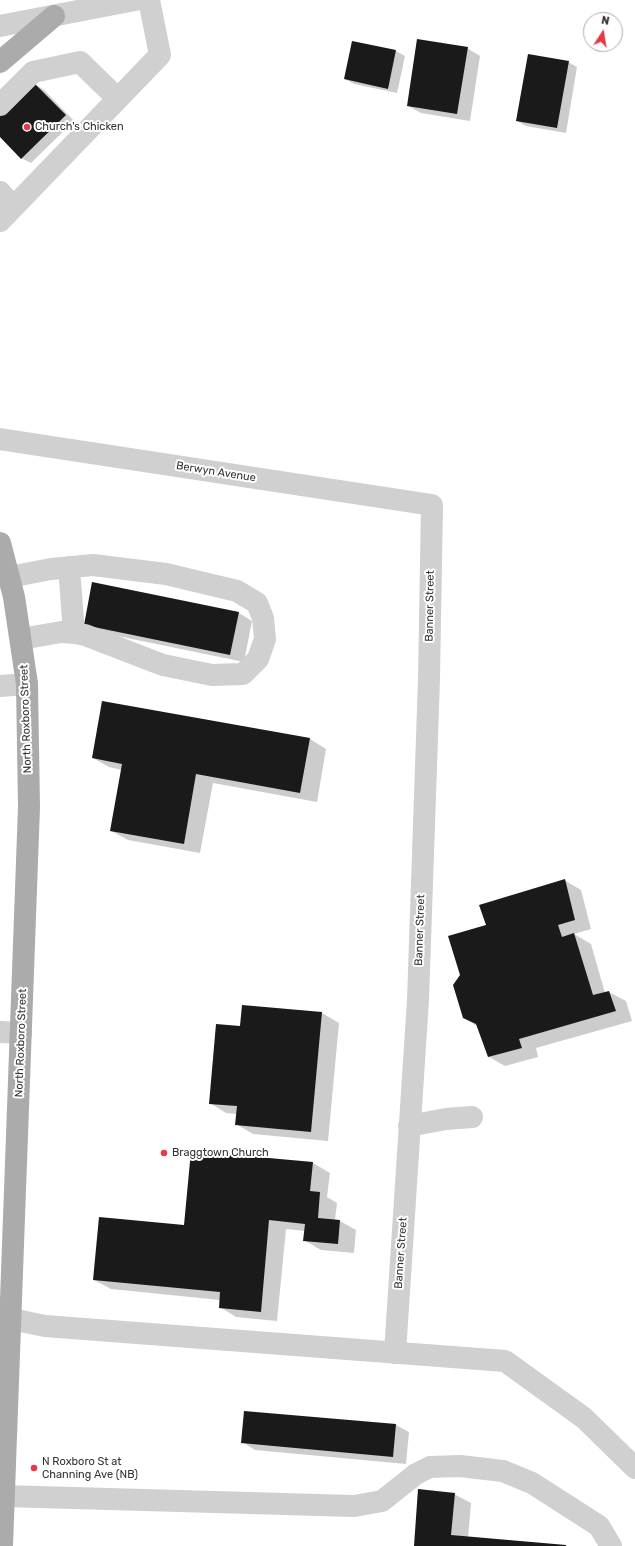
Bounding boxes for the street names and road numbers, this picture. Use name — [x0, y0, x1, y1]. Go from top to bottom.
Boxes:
street label: Berwyn Avenue — [175, 459, 257, 485]
street label: Banner Street — [423, 570, 437, 642]
street label: North Roxboro Street — [18, 664, 34, 774]
street label: Banner Street — [412, 894, 428, 966]
street label: North Roxboro Street — [13, 988, 29, 1098]
street label: Banner Street — [392, 1217, 410, 1289]

